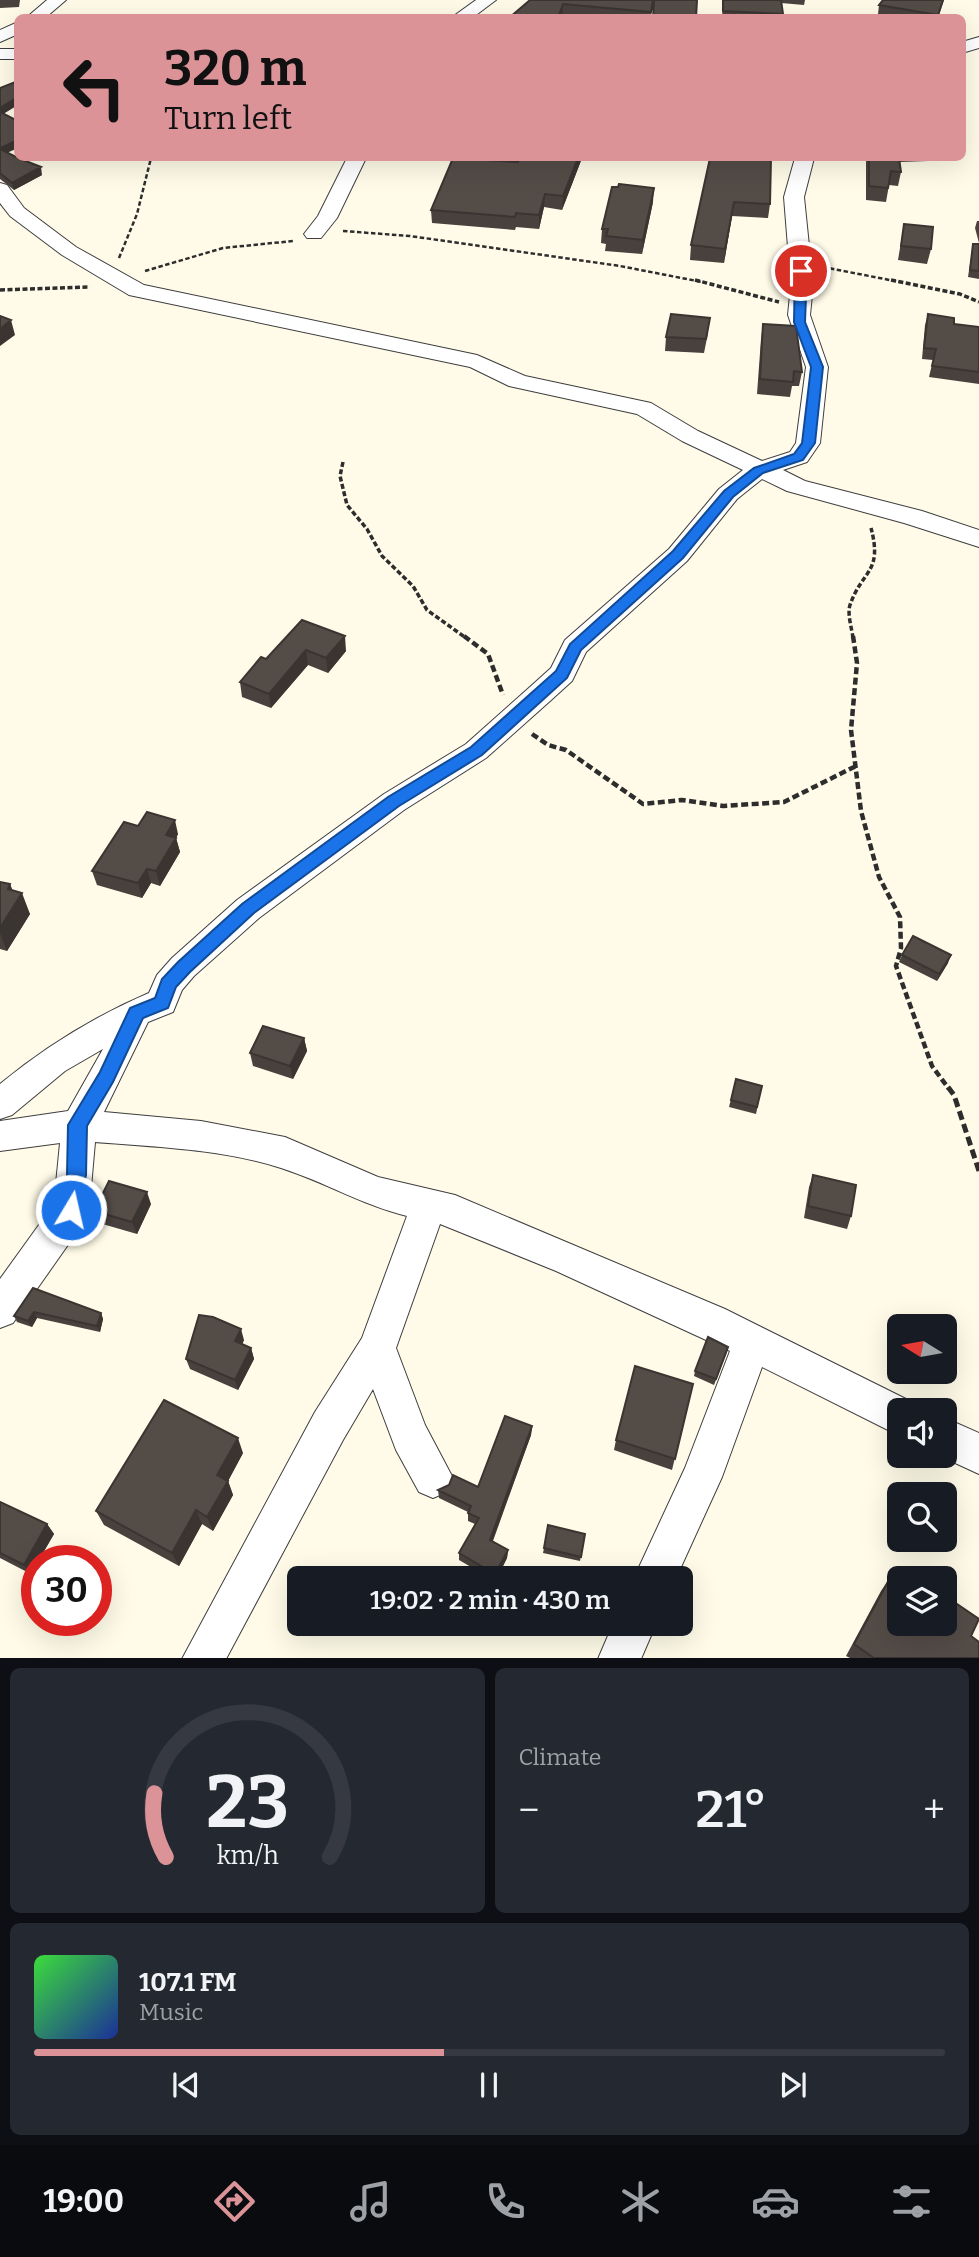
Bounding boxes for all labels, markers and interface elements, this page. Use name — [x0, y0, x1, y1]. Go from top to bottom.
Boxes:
text: 320 m — [164, 39, 307, 98]
icon: left — [49, 42, 140, 133]
text: Turn left — [164, 99, 292, 137]
pin — [771, 241, 831, 301]
icon: arrive — [782, 252, 820, 290]
position arrow — [34, 1173, 108, 1247]
north arrow — [887, 1314, 957, 1384]
map controls — [887, 1314, 957, 1636]
button: sound — [887, 1398, 957, 1468]
button: search — [887, 1482, 957, 1552]
speed limit sign: 30 — [21, 1545, 112, 1636]
button: layers — [887, 1566, 957, 1636]
text: 19:02 · 2 min · 430 m — [370, 1585, 610, 1616]
text: Climate — [519, 1743, 601, 1771]
text: 23 — [206, 1759, 289, 1846]
text: 21° — [696, 1778, 767, 1841]
text: − — [519, 1787, 539, 1833]
text: + — [923, 1787, 945, 1833]
text: km/h — [216, 1840, 279, 1870]
text: 107.1 FM — [139, 1967, 236, 1998]
text: Music — [139, 1998, 203, 2026]
icon: previous — [167, 2066, 205, 2104]
icon: pause — [470, 2066, 508, 2104]
icon: next — [774, 2066, 812, 2104]
icon: directions — [210, 2177, 259, 2226]
icon: music — [346, 2177, 395, 2226]
icon: phone — [481, 2177, 530, 2226]
icon: climate — [616, 2177, 665, 2226]
icon: car — [751, 2177, 800, 2226]
icon: filters — [887, 2177, 936, 2226]
text: 19:00 — [43, 2182, 124, 2220]

